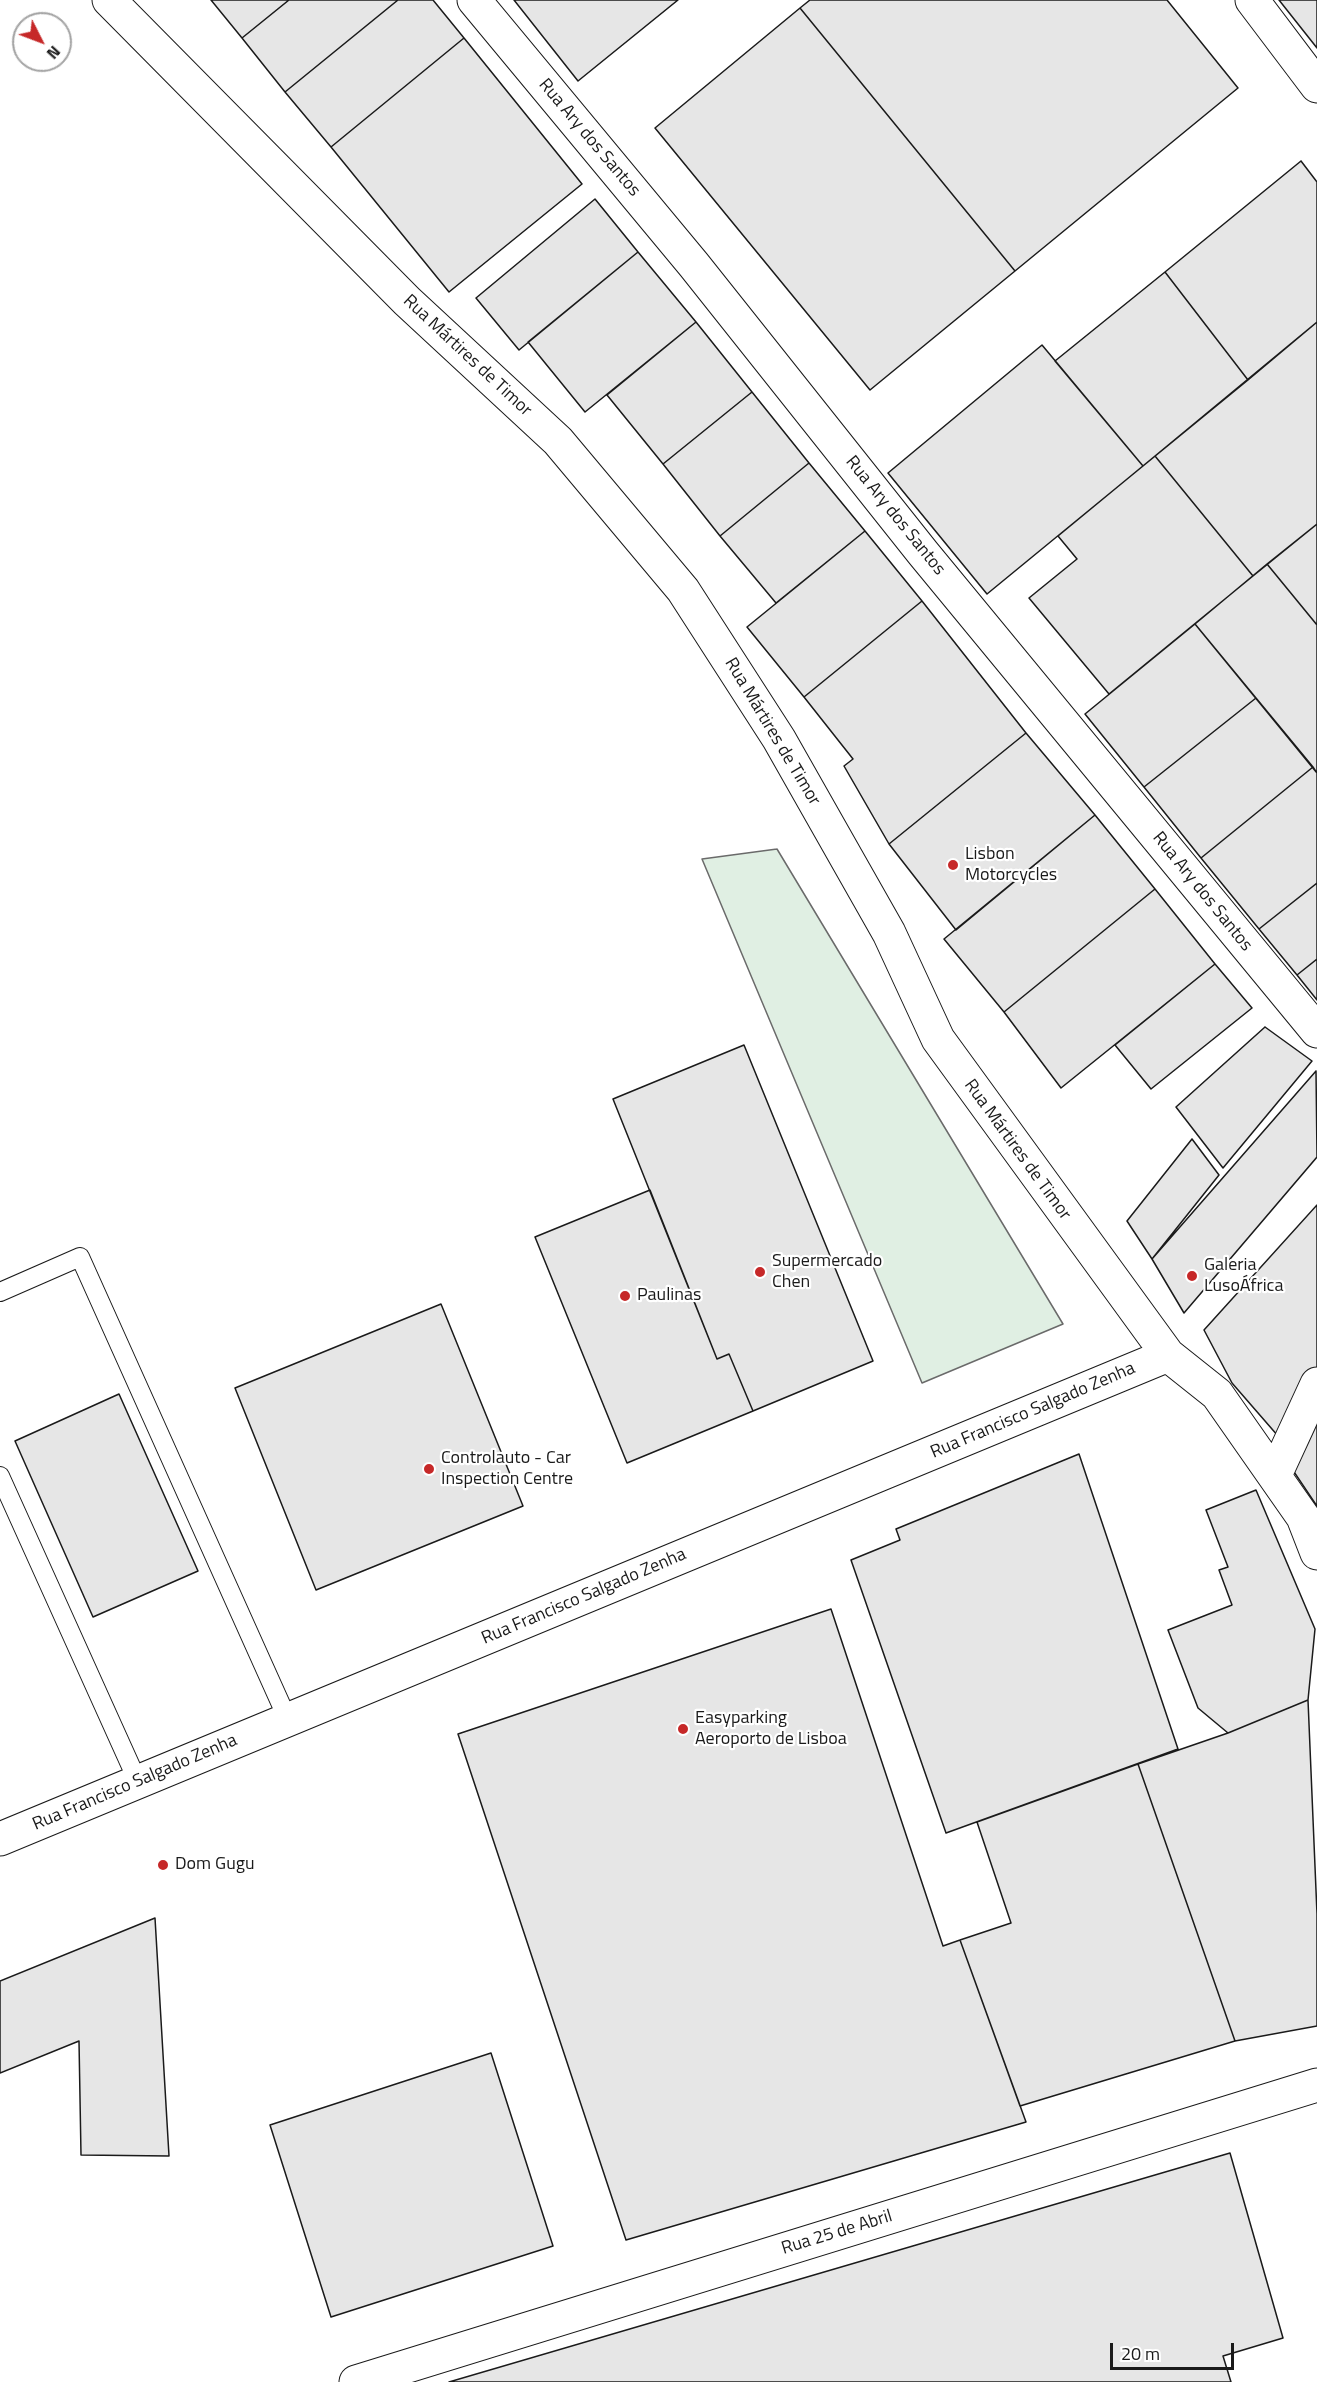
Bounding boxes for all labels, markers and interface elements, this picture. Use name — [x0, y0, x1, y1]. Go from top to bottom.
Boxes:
north arrow — [12, 12, 72, 72]
text: N — [41, 41, 67, 65]
street label: Rua Ary dos Santos — [533, 75, 645, 201]
street label: Rua Mártires de Timor — [398, 291, 536, 421]
street label: Rua Ary dos Santos — [840, 452, 950, 580]
street label: Rua Mártires de Timor — [719, 654, 825, 810]
street label: Rua Ary dos Santos — [1147, 828, 1257, 956]
place label: Lisbon Motorcycles — [965, 844, 1057, 886]
marker: Lisbon Motorcycles — [946, 858, 960, 872]
street label: Rua Mártires de Timor — [959, 1076, 1075, 1224]
place label: Supermercado Chen — [772, 1251, 882, 1294]
place label: Galeria LusoÁfrica — [1204, 1255, 1283, 1298]
marker: Supermercado Chen — [753, 1265, 767, 1279]
marker: Galeria LusoÁfrica — [1185, 1269, 1199, 1283]
place label: Paulinas — [637, 1285, 701, 1307]
marker: Paulinas — [618, 1289, 632, 1303]
street label: Rua Francisco Salgado Zenha — [928, 1358, 1138, 1464]
place label: Controlauto - Car Inspection Centre — [441, 1448, 573, 1490]
marker: Controlauto - Car Inspection Centre — [422, 1462, 436, 1476]
street label: Rua Francisco Salgado Zenha — [479, 1544, 689, 1650]
place label: Easyparking Aeroporto de Lisboa — [695, 1708, 847, 1750]
marker: Easyparking Aeroporto de Lisboa — [676, 1722, 690, 1736]
street label: Rua Francisco Salgado Zenha — [30, 1730, 240, 1836]
place label: Dom Gugu — [175, 1854, 255, 1876]
marker: Dom Gugu — [156, 1858, 170, 1872]
street label: Rua 25 de Abril — [779, 2206, 895, 2260]
scale bar — [1113, 2331, 1238, 2369]
text: 20 m — [1121, 2340, 1160, 2367]

